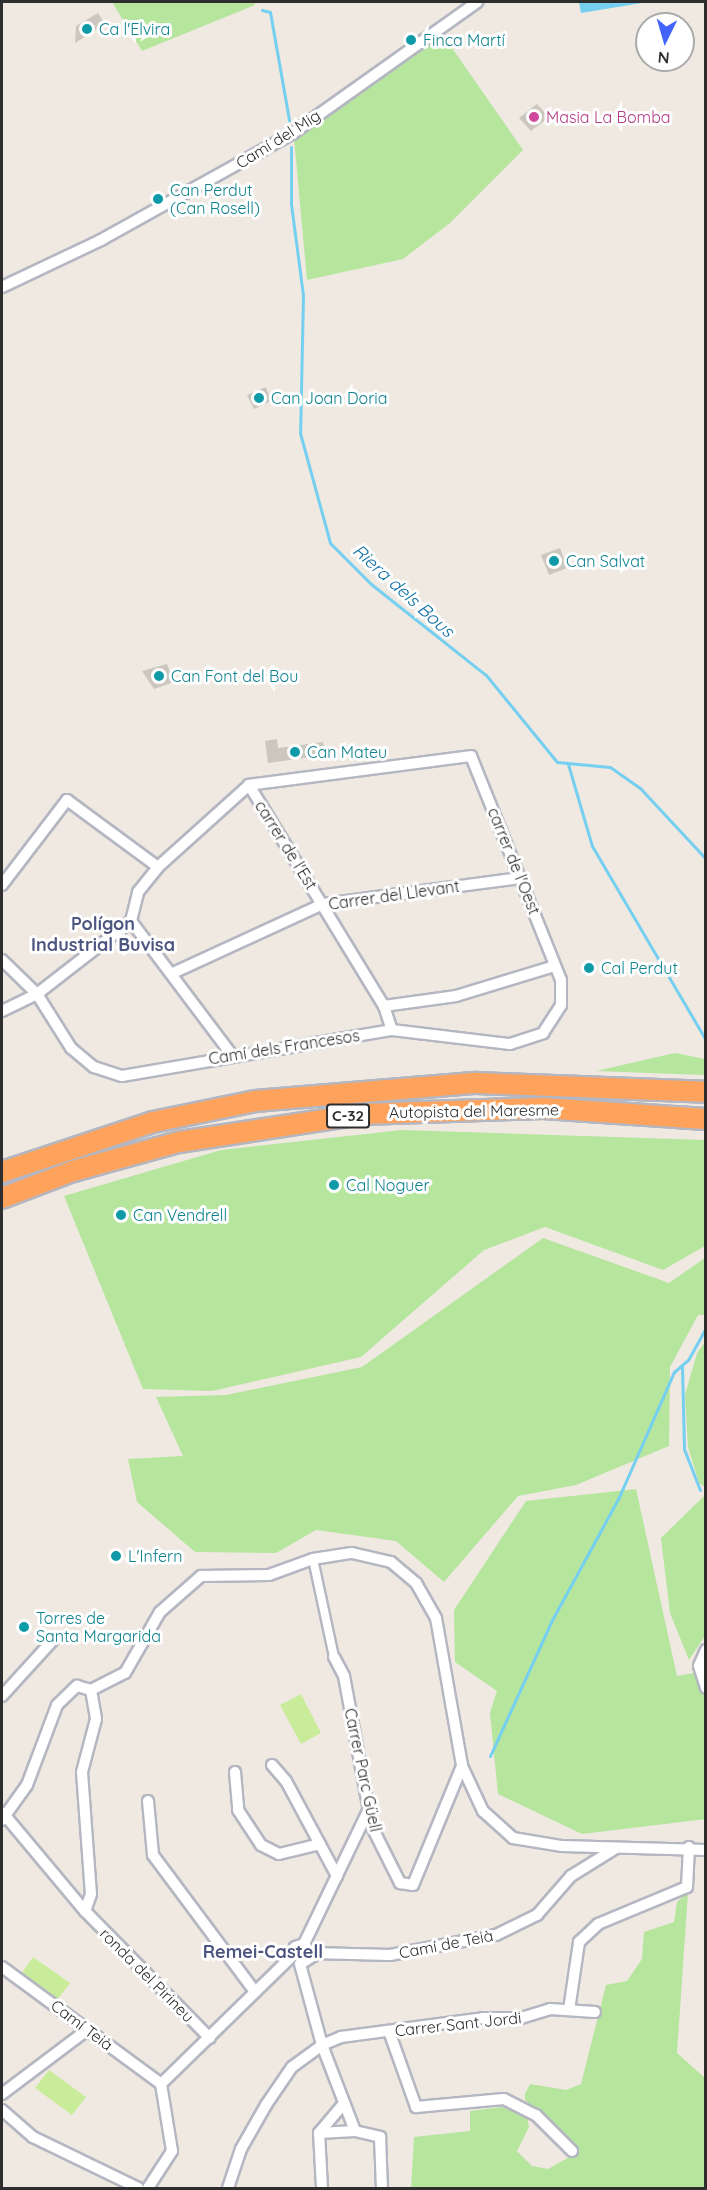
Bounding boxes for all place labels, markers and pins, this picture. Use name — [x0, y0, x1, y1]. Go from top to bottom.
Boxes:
place label: Ca l'Elvira — [99, 19, 170, 39]
marker: Ca l'Elvira — [80, 22, 94, 36]
place label: Finca Martí — [423, 30, 505, 50]
marker: Finca Martí — [404, 33, 418, 47]
place label: Masia La Bomba — [546, 107, 671, 127]
marker: Masia La Bomba — [527, 110, 541, 124]
place label: Can Perdut (Can Rosell) — [170, 180, 260, 218]
marker: Can Perdut (Can Rosell) — [151, 192, 165, 206]
place label: Can Joan Doria — [271, 388, 387, 408]
marker: Can Joan Doria — [252, 391, 266, 405]
place label: Can Salvat — [566, 551, 645, 571]
marker: Can Salvat — [547, 554, 561, 568]
place label: Can Font del Bou — [171, 666, 298, 686]
marker: Can Font del Bou — [152, 669, 166, 683]
place label: Can Mateu — [307, 742, 387, 762]
marker: Can Mateu — [288, 745, 302, 759]
place label: Cal Perdut — [601, 958, 678, 978]
marker: Cal Perdut — [582, 961, 596, 975]
place label: Cal Noguer — [346, 1175, 430, 1195]
marker: Cal Noguer — [327, 1178, 341, 1192]
place label: Can Vendrell — [133, 1205, 227, 1225]
marker: Can Vendrell — [114, 1208, 128, 1222]
place label: L'Infern — [128, 1546, 182, 1566]
marker: L'Infern — [109, 1549, 123, 1563]
place label: Torres de Santa Margarida — [36, 1608, 161, 1646]
marker: Torres de Santa Margarida — [17, 1620, 31, 1634]

